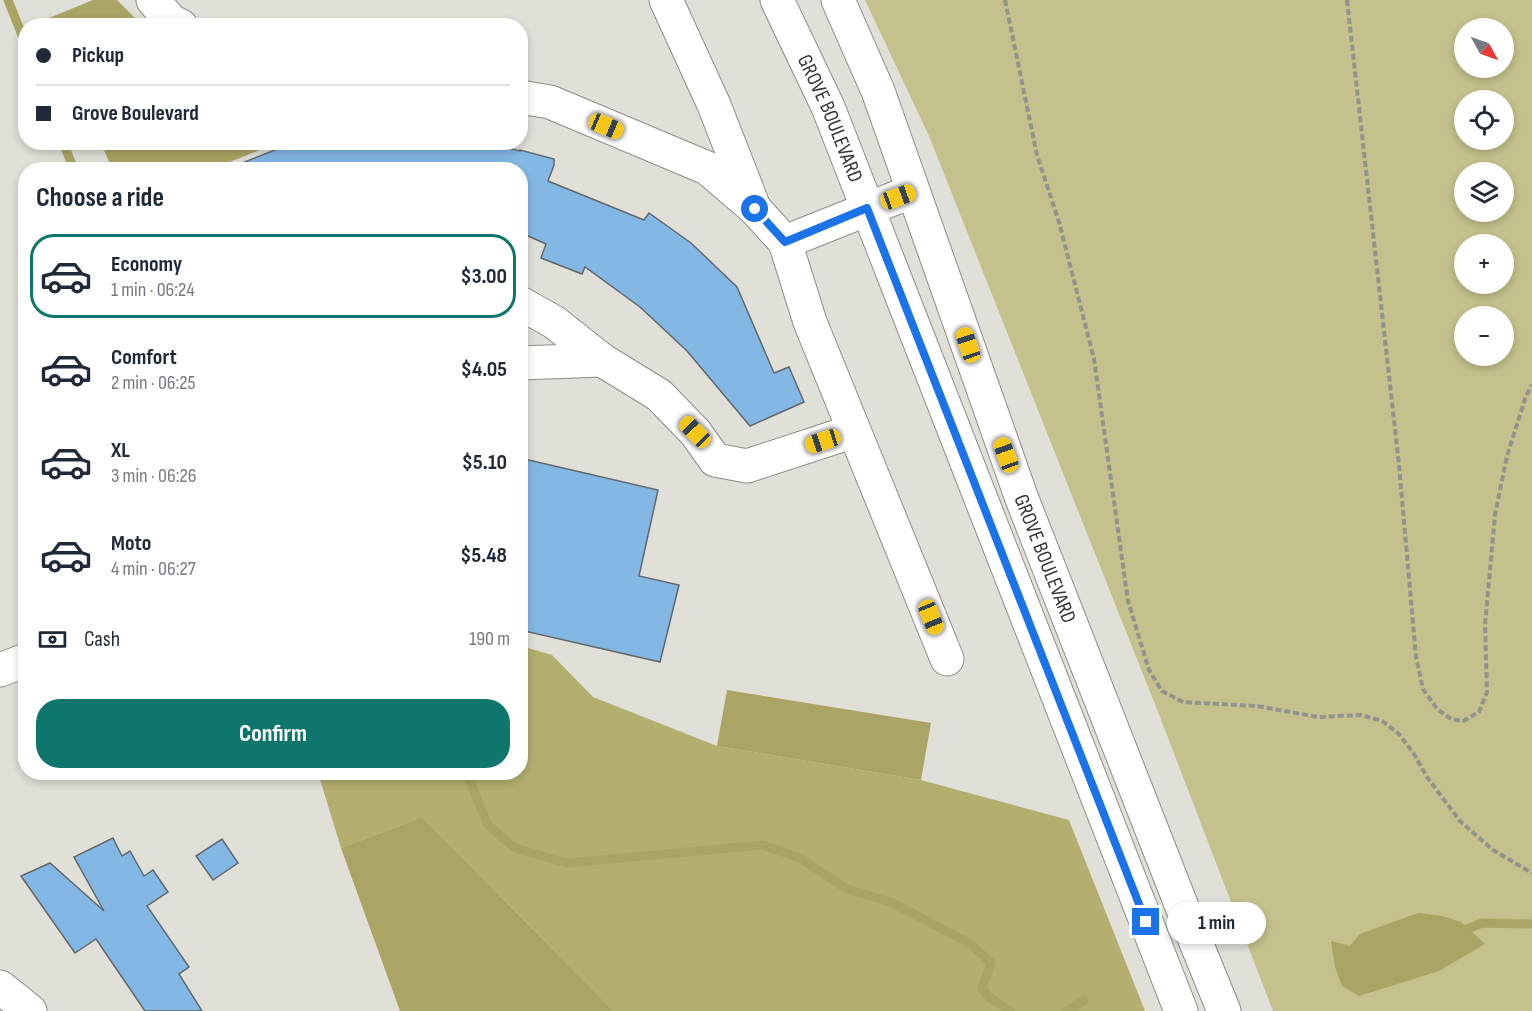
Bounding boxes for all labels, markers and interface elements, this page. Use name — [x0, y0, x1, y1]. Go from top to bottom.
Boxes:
north arrow — [1454, 18, 1514, 78]
map controls — [1454, 18, 1514, 366]
text: Pickup — [72, 42, 124, 69]
street label: GROVE BOULEVARD — [792, 50, 869, 186]
button: locate — [1454, 90, 1514, 150]
text: Grove Boulevard — [72, 100, 199, 127]
car — [586, 111, 626, 141]
button: layers — [1454, 162, 1514, 222]
text: Choose a ride — [36, 182, 164, 214]
car — [878, 182, 918, 212]
route start — [741, 195, 768, 222]
button: + — [1454, 234, 1514, 294]
icon: car — [39, 249, 93, 303]
text: Economy — [111, 251, 182, 278]
text: $3.00 — [460, 263, 507, 290]
text: 1 min · 06:24 — [111, 278, 195, 302]
button: − — [1454, 306, 1514, 366]
car — [954, 325, 982, 365]
icon: car — [39, 342, 93, 396]
text: Comfort — [111, 344, 177, 371]
text: $4.05 — [461, 356, 507, 383]
text: 2 min · 06:25 — [111, 371, 196, 395]
car — [676, 413, 714, 451]
car — [803, 427, 843, 455]
icon: car — [39, 435, 93, 489]
car — [991, 435, 1021, 475]
text: XL — [111, 437, 130, 464]
text: $5.10 — [462, 449, 507, 476]
text: 3 min · 06:26 — [111, 464, 196, 488]
street label: GROVE BOULEVARD — [1009, 491, 1082, 626]
icon: car — [39, 528, 93, 582]
text: Moto — [111, 530, 151, 557]
text: $5.48 — [460, 542, 507, 569]
text: 4 min · 06:27 — [111, 557, 196, 581]
car — [916, 597, 946, 637]
icon: cash — [36, 623, 69, 656]
text: Cash — [84, 626, 120, 653]
text: 190 m — [469, 627, 510, 651]
button: Confirm — [36, 699, 510, 768]
callout: 1 min — [1167, 901, 1266, 943]
route end — [1132, 908, 1159, 935]
text: 1 min — [1198, 911, 1235, 935]

